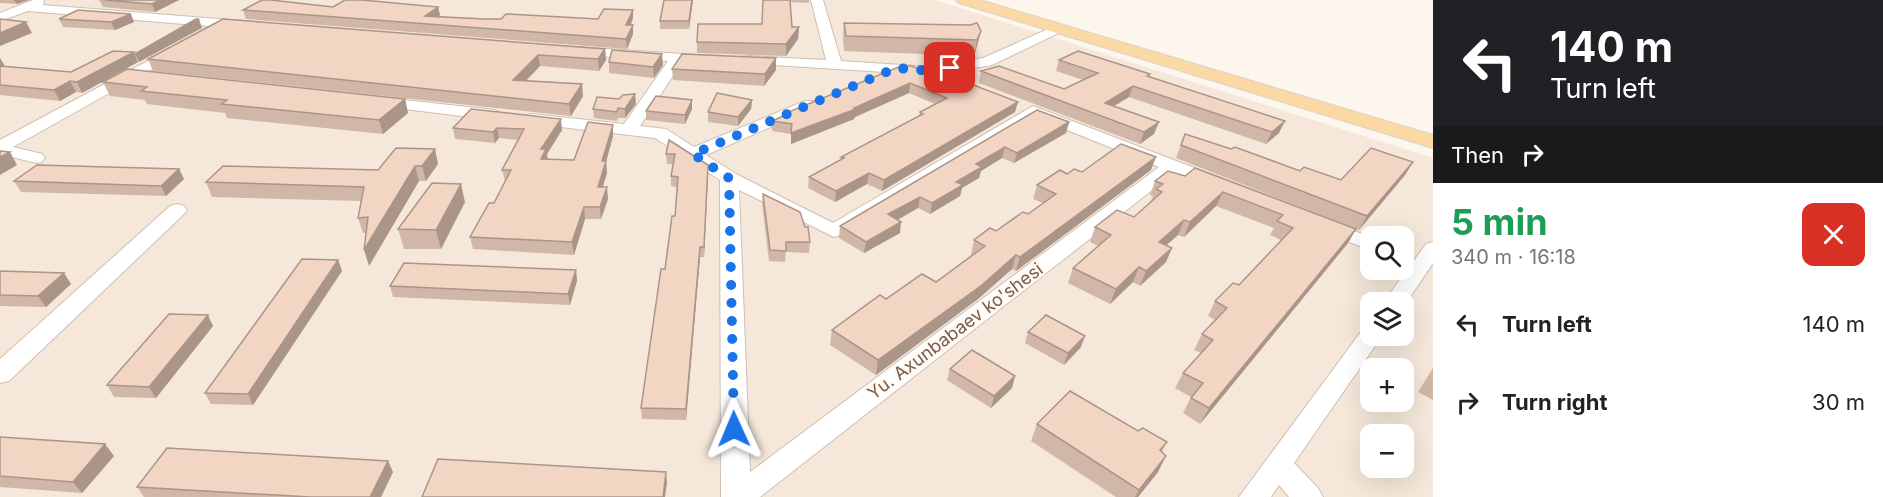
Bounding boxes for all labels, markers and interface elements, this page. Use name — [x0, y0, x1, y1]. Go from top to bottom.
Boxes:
text: 140 m — [1550, 21, 1673, 72]
icon: left — [1451, 24, 1529, 102]
pin — [924, 42, 975, 93]
icon: arrive — [933, 51, 966, 84]
text: Turn left — [1550, 72, 1656, 105]
icon: right — [1516, 138, 1549, 171]
text: Then — [1451, 142, 1504, 168]
text: 5 min — [1451, 200, 1548, 244]
button: close — [1802, 203, 1865, 266]
map controls — [1360, 226, 1414, 478]
button: search — [1360, 226, 1414, 280]
text: 340 m · 16:18 — [1451, 245, 1576, 269]
street label: Yu. Axunbabaev ko'shesi — [863, 258, 1047, 404]
button: layers — [1360, 292, 1414, 346]
icon: left — [1451, 308, 1484, 341]
text: Turn left — [1502, 311, 1592, 337]
text: 140 m — [1803, 311, 1865, 337]
button: + — [1360, 358, 1414, 412]
icon: right — [1451, 386, 1484, 419]
text: Turn right — [1502, 389, 1608, 415]
text: 30 m — [1812, 389, 1865, 415]
position arrow — [702, 397, 766, 461]
button: − — [1360, 424, 1414, 478]

